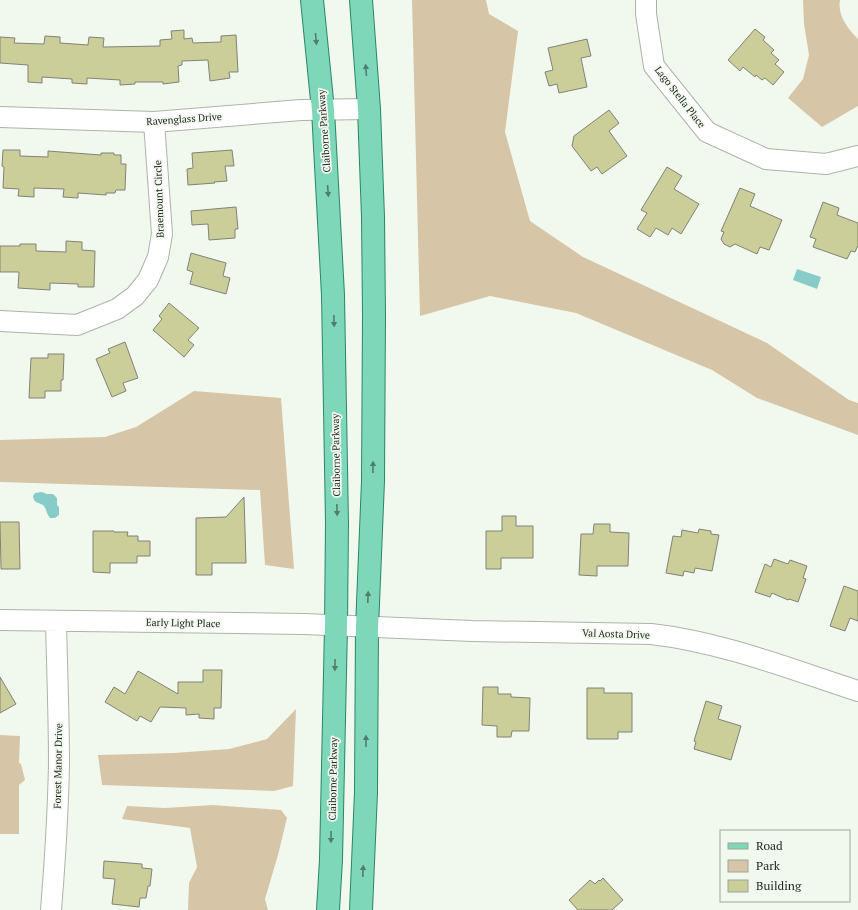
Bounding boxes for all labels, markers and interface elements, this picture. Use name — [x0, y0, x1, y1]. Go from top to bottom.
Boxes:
one-way arrow — [313, 33, 319, 45]
street label: Lago Stella Place — [652, 63, 708, 131]
one-way arrow — [363, 64, 370, 76]
street label: Claiborne Parkway — [315, 88, 333, 173]
street label: Ravenglass Drive — [146, 110, 222, 128]
street label: Braemount Circle — [151, 160, 167, 238]
one-way arrow — [325, 185, 332, 197]
one-way arrow — [330, 315, 337, 327]
street label: Claiborne Parkway — [329, 412, 343, 497]
one-way arrow — [370, 460, 376, 473]
one-way arrow — [333, 504, 340, 516]
one-way arrow — [365, 590, 371, 603]
street label: Early Light Place — [146, 616, 220, 630]
street label: Val Aosta Drive — [582, 626, 650, 642]
one-way arrow — [332, 659, 339, 671]
street label: Forest Manor Drive — [51, 723, 65, 809]
one-way arrow — [363, 734, 369, 747]
street label: Claiborne Parkway — [326, 736, 340, 821]
legend — [720, 830, 850, 902]
one-way arrow — [328, 831, 334, 844]
text: Road — [756, 838, 783, 853]
text: Park — [756, 858, 781, 873]
one-way arrow — [360, 864, 366, 877]
text: Building — [756, 878, 802, 893]

